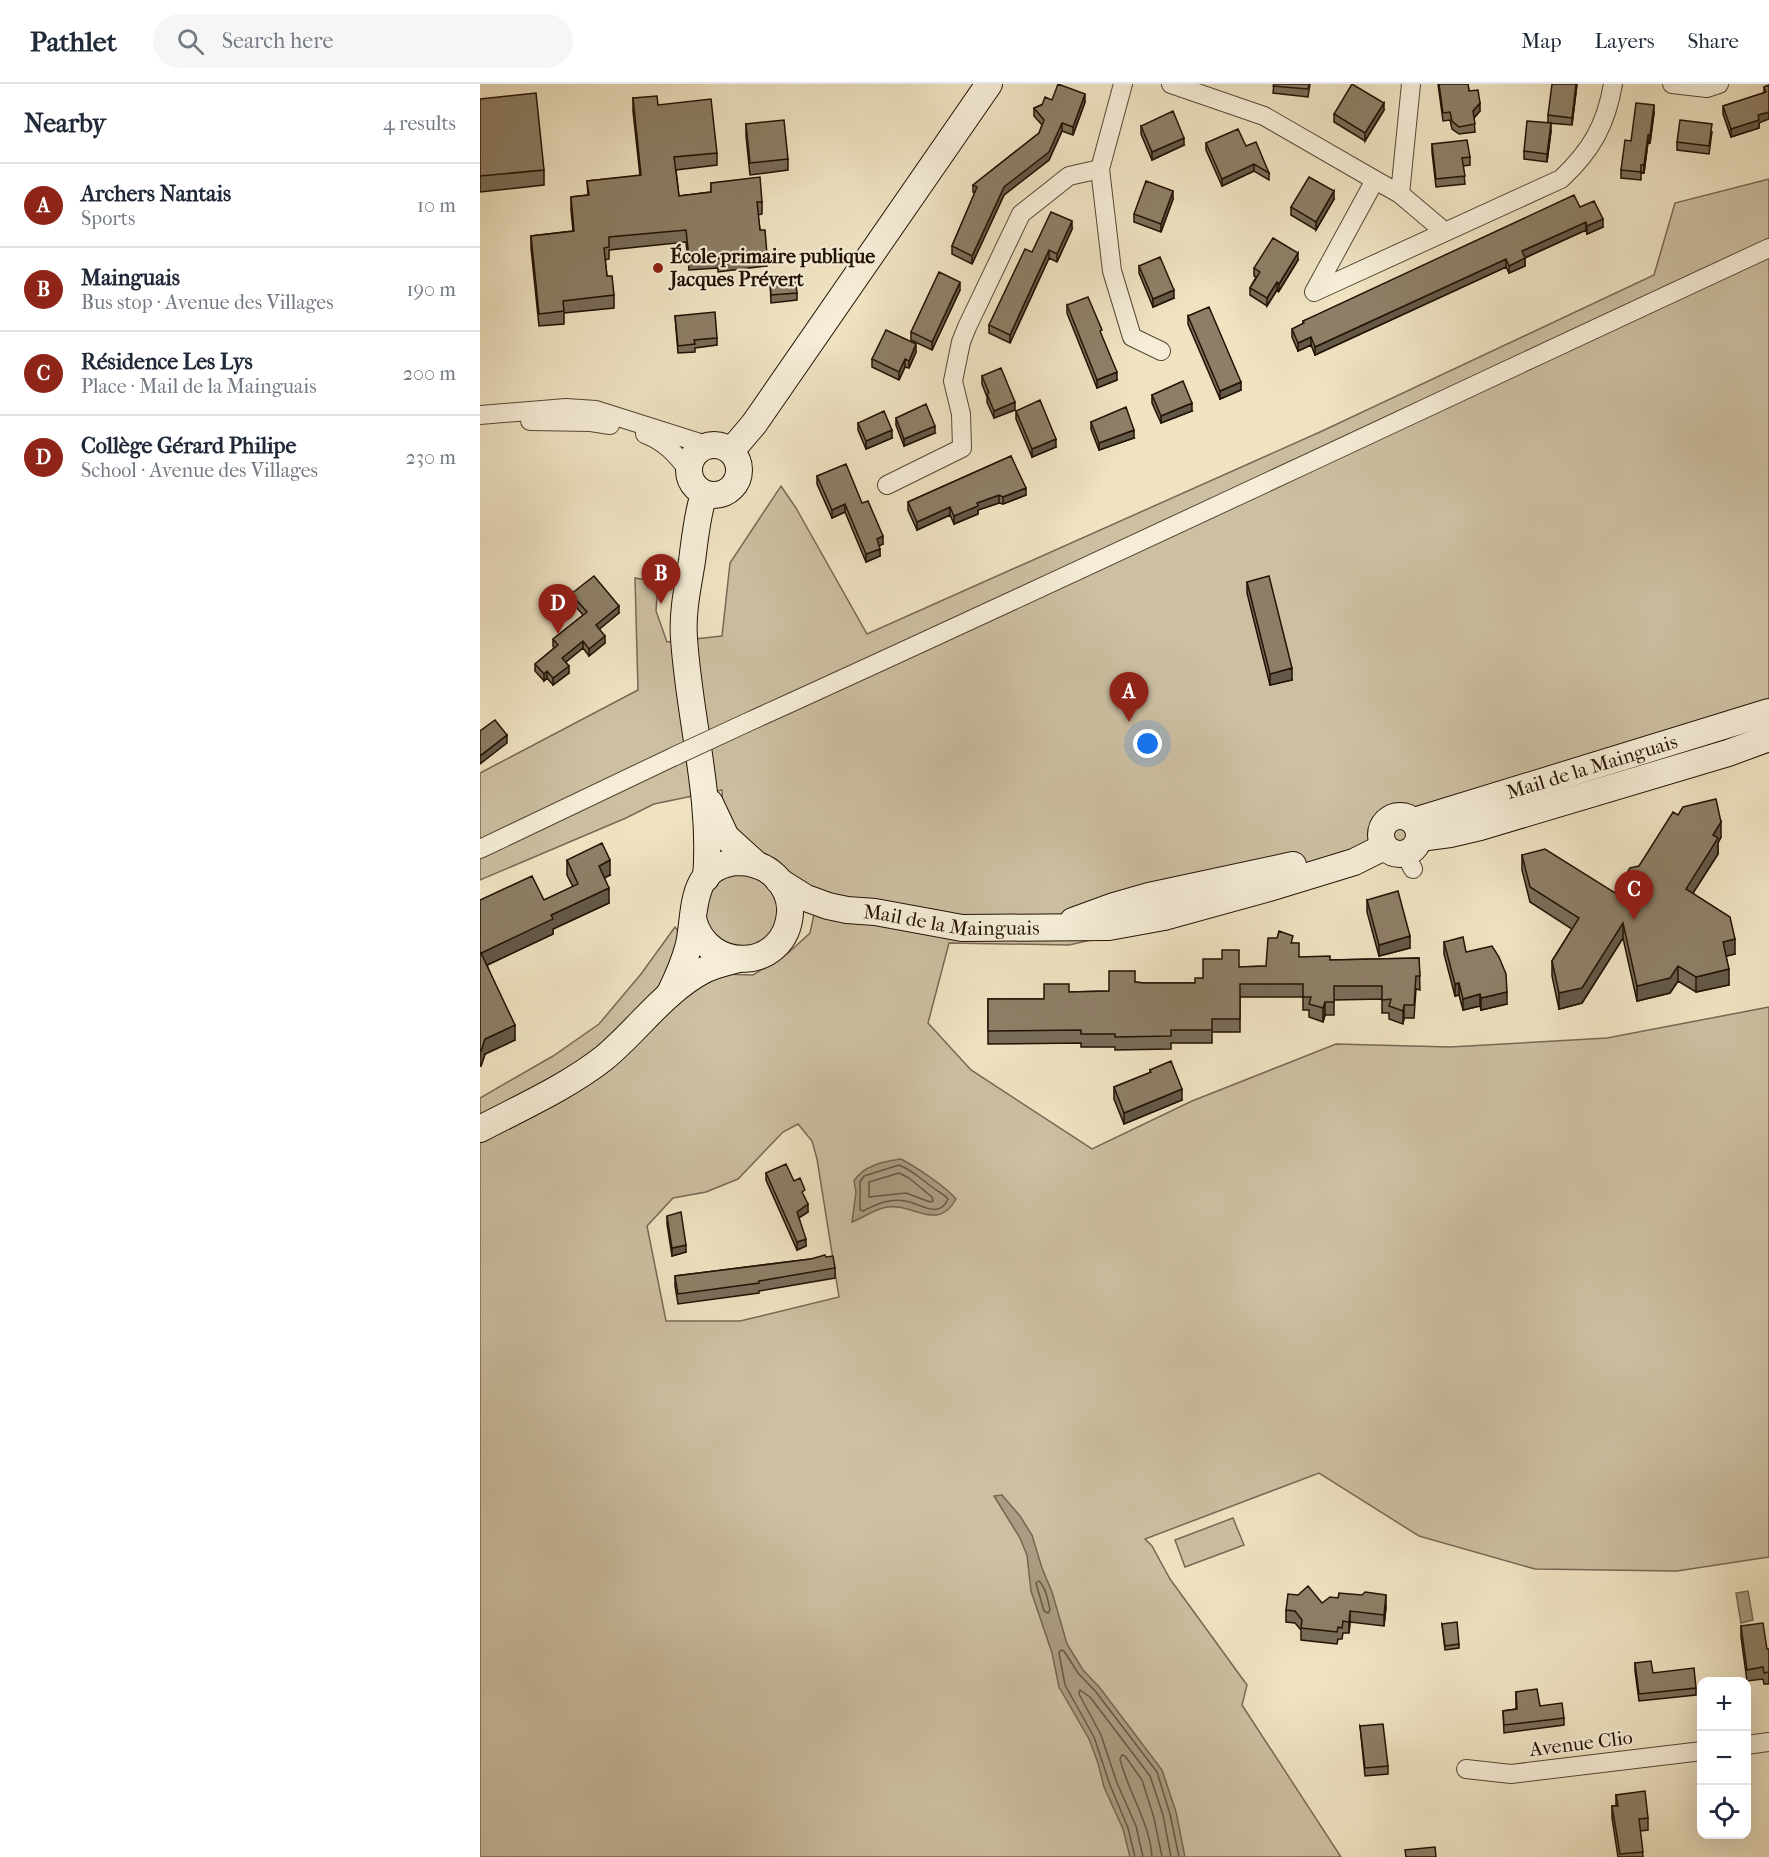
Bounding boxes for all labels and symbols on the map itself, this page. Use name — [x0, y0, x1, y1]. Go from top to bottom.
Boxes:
place label: École primaire publique Jacques Prévert — [668, 243, 875, 291]
marker: École primaire publique Jacques Prévert — [651, 261, 665, 275]
pin: B — [642, 554, 681, 604]
pin: D — [538, 584, 578, 634]
pin: A — [1110, 672, 1148, 722]
your location — [1133, 729, 1162, 758]
street label: Mail de la Mainguais — [1504, 730, 1680, 804]
pin: C — [1614, 870, 1654, 920]
street label: Mail de la Mainguais — [863, 900, 1040, 941]
street label: Avenue Clio — [1527, 1726, 1634, 1761]

